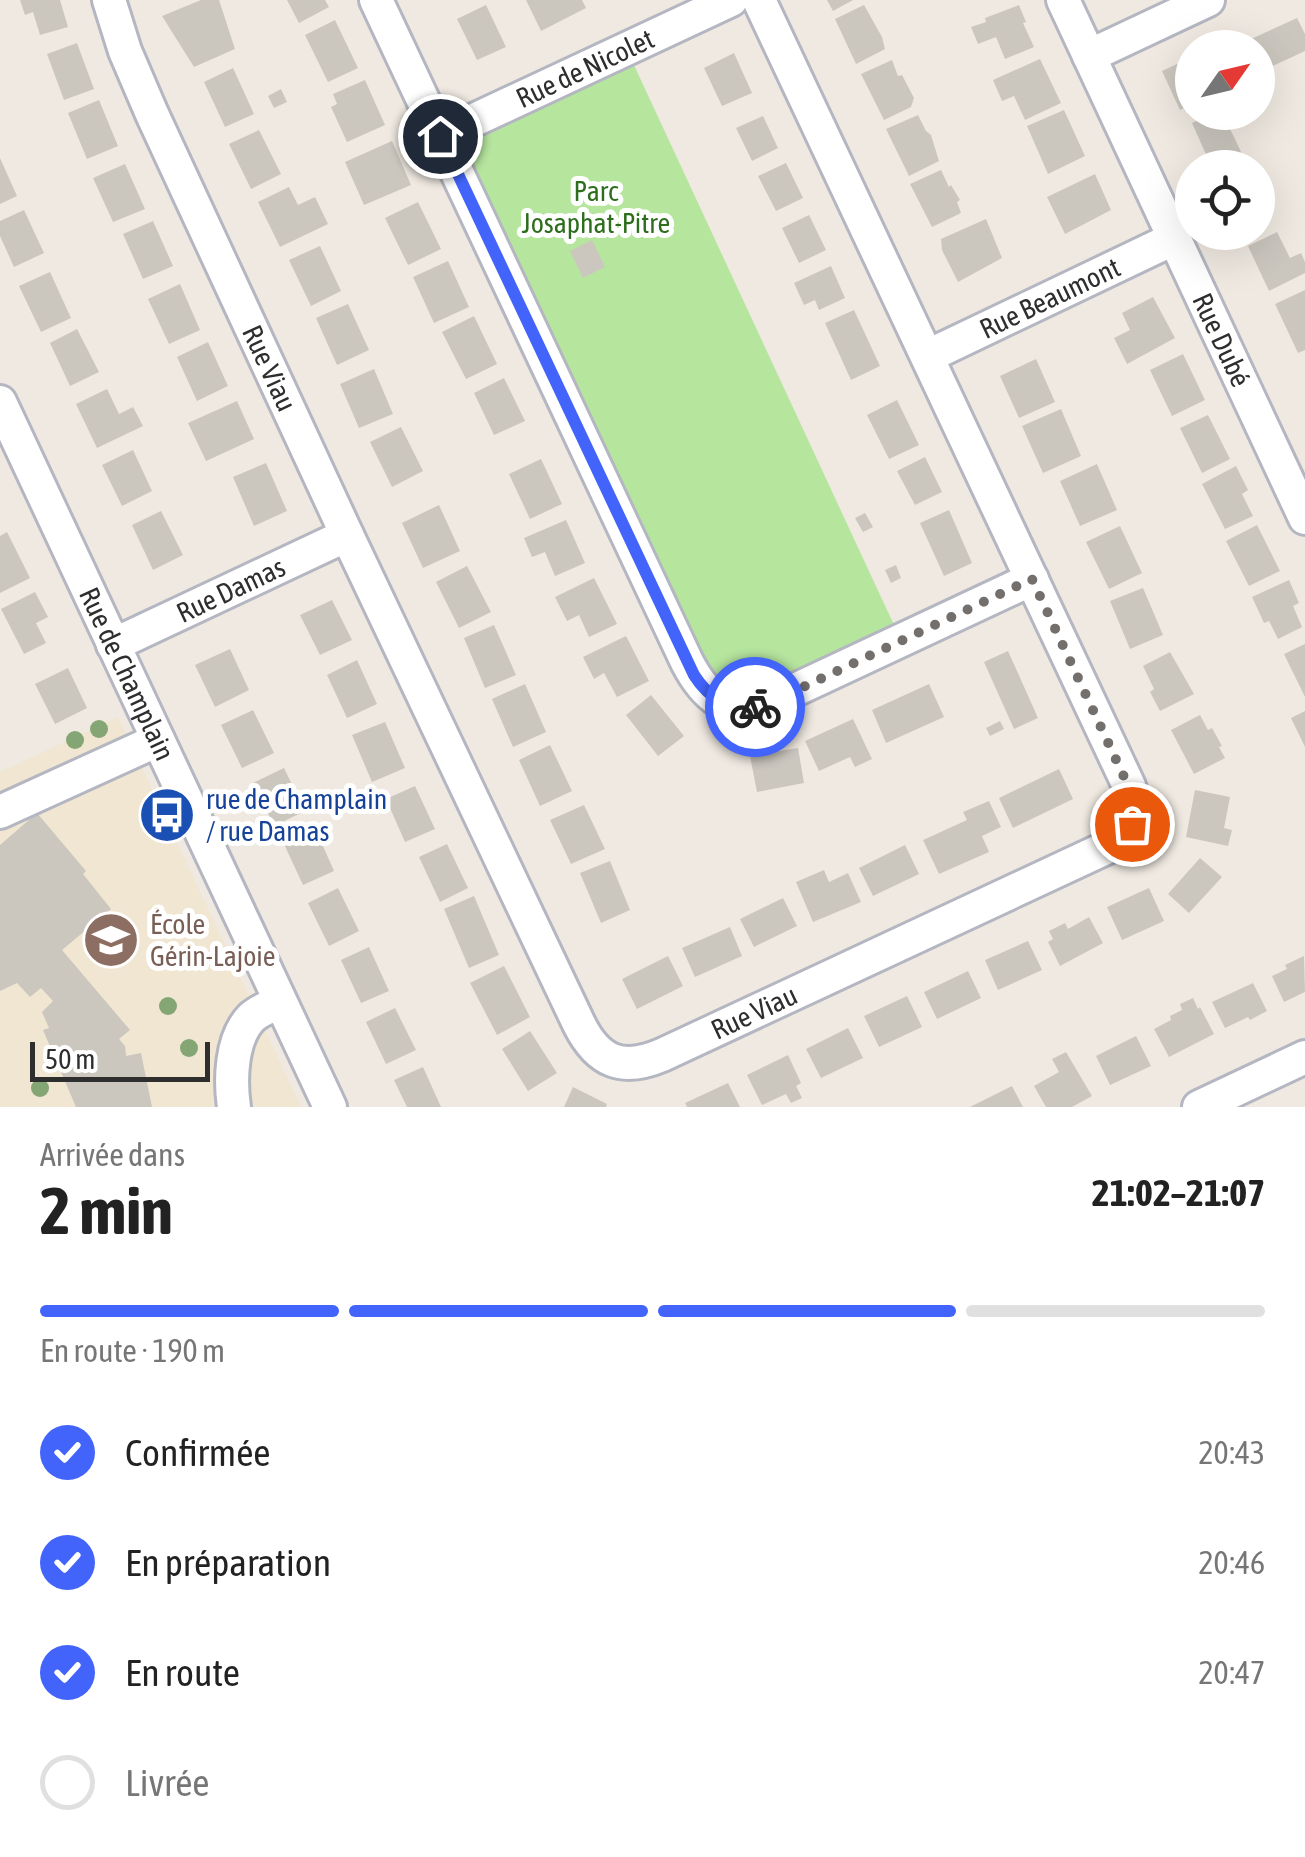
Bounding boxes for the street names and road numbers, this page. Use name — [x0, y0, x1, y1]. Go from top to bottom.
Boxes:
street label: Rue de Nicolet — [511, 22, 659, 114]
street label: Rue Beaumont — [974, 251, 1125, 345]
street label: Rue Dubé — [1186, 288, 1257, 392]
street label: Rue Viau — [236, 320, 303, 416]
street label: Rue Damas — [171, 551, 290, 629]
street label: Rue de Champlain — [73, 582, 181, 765]
street label: Rue Viau — [706, 978, 802, 1046]

